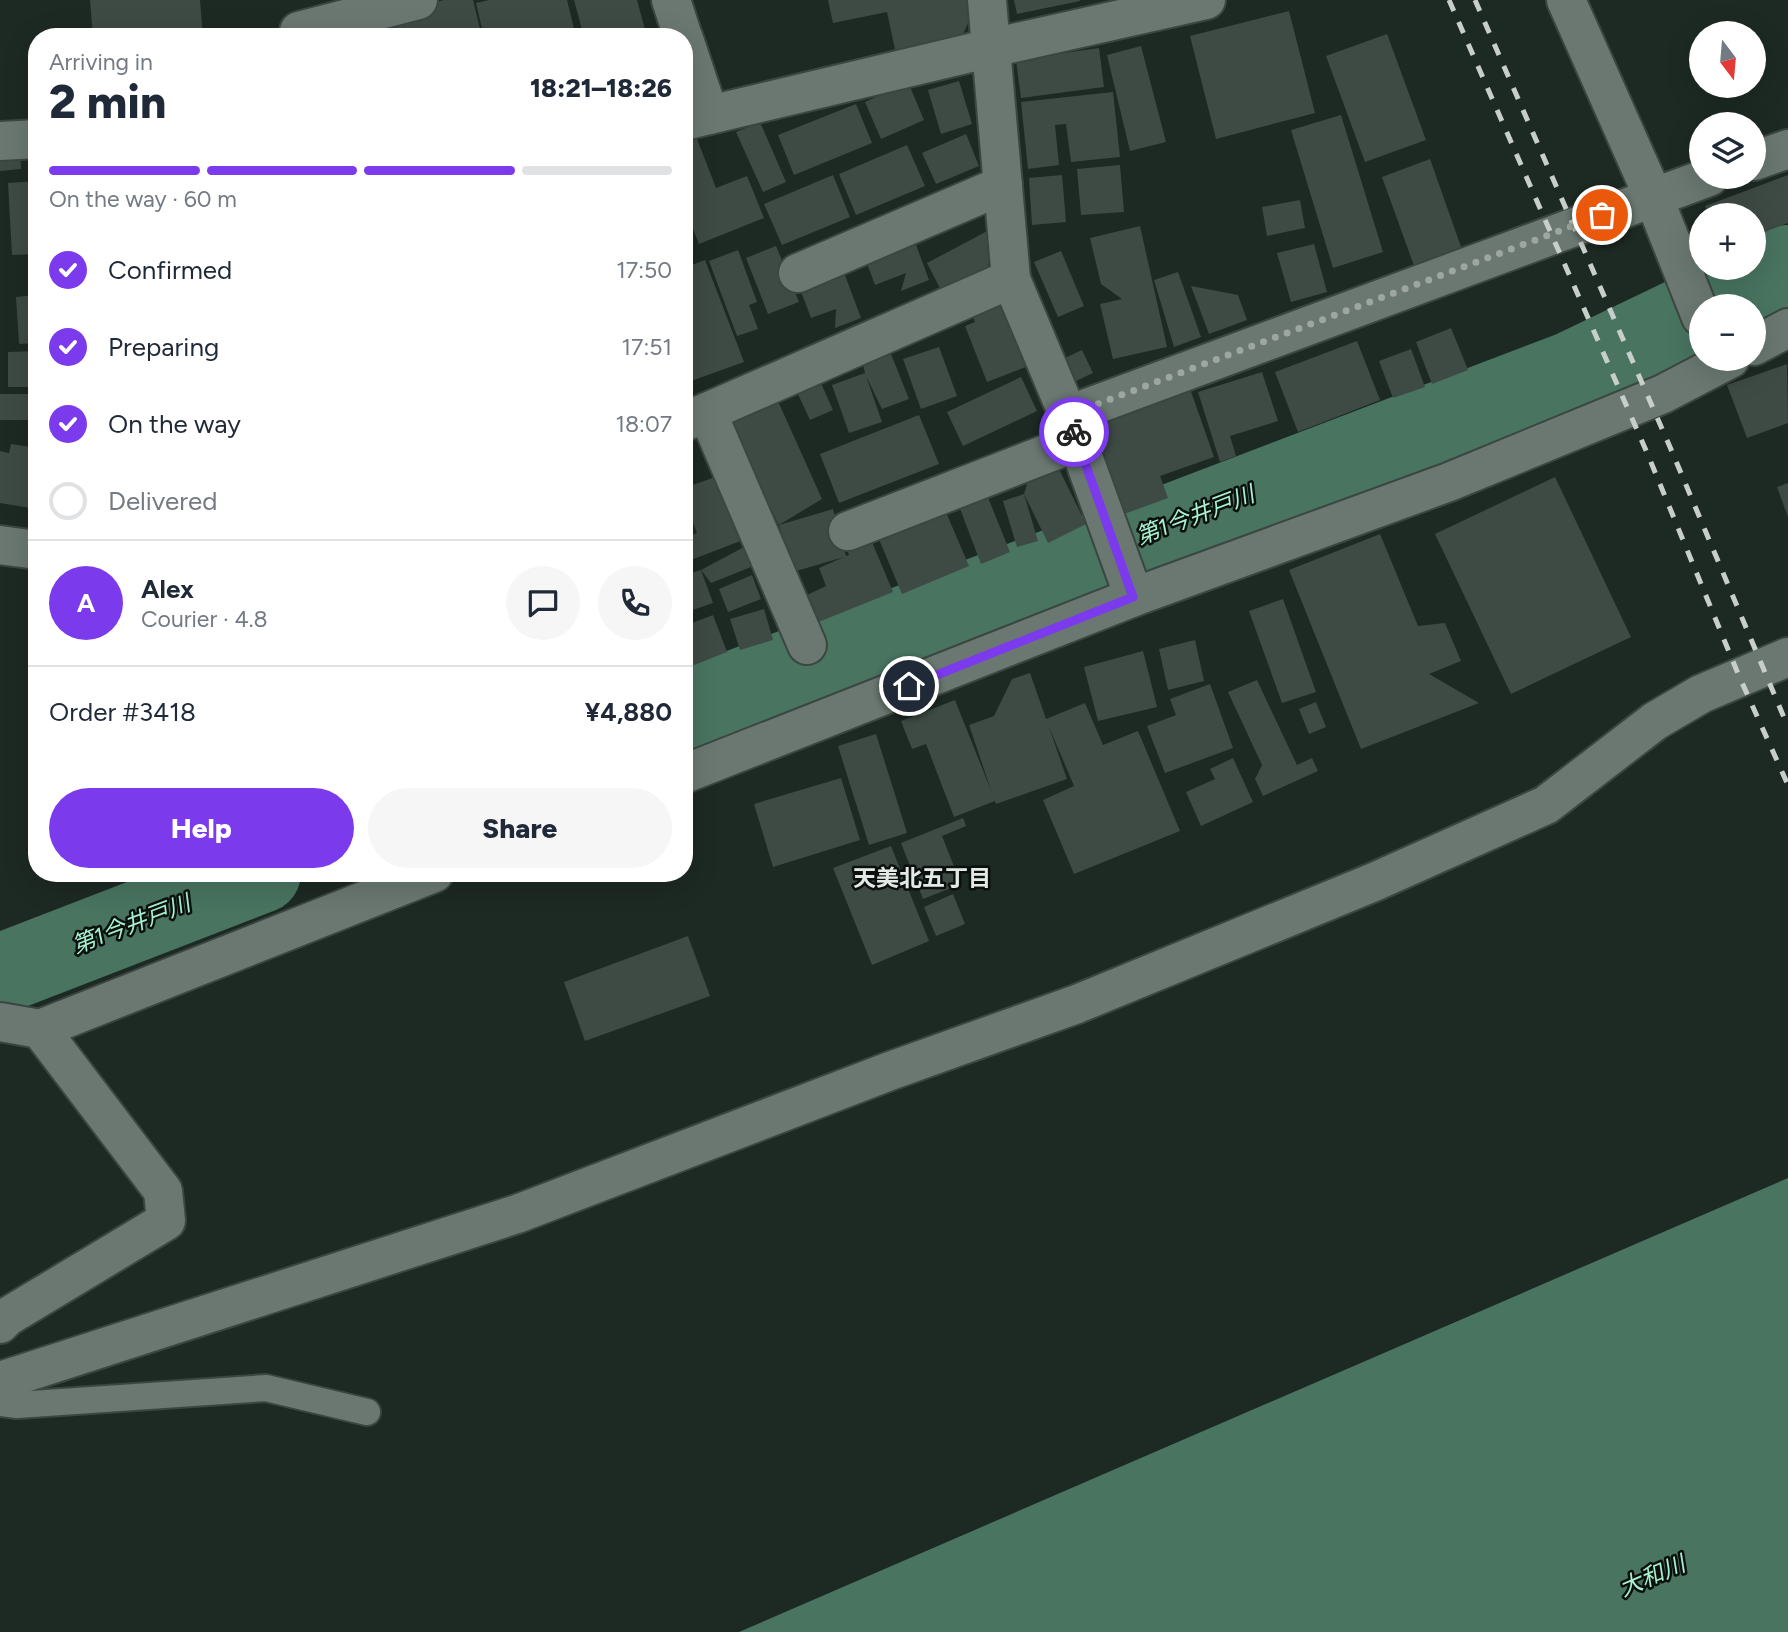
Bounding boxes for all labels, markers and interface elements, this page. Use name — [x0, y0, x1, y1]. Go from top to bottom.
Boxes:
north arrow — [1689, 21, 1766, 98]
map controls — [1689, 21, 1766, 371]
text: Arriving in — [49, 48, 153, 76]
text: 18:21–18:26 — [530, 72, 672, 104]
text: 2 min — [49, 74, 166, 130]
button: layers — [1689, 112, 1766, 189]
text: On the way · 60 m — [49, 185, 237, 213]
pin — [1572, 185, 1632, 245]
icon: bag — [1583, 196, 1621, 234]
button: + — [1689, 203, 1766, 280]
icon: check — [49, 251, 87, 289]
text: Confirmed — [108, 254, 232, 286]
text: 17:50 — [616, 256, 672, 284]
button: − — [1689, 294, 1766, 371]
icon: check — [49, 328, 87, 366]
text: Preparing — [108, 331, 219, 363]
text: 17:51 — [622, 333, 672, 361]
courier — [1039, 397, 1109, 467]
icon: check — [49, 405, 87, 443]
text: On the way — [108, 408, 241, 440]
text: 18:07 — [615, 410, 672, 438]
icon: bike — [1055, 413, 1093, 451]
water label: 第1今井戸川 — [1132, 479, 1261, 550]
text: Delivered — [108, 485, 217, 517]
button: chat — [506, 566, 580, 640]
button: phone — [598, 566, 672, 640]
text: Alex — [141, 573, 194, 605]
text: A — [77, 587, 95, 619]
text: Courier · 4.8 — [141, 605, 268, 633]
pin — [879, 656, 939, 716]
icon: home — [890, 667, 928, 705]
text: Order #3418 — [49, 696, 196, 728]
text: ¥4,880 — [585, 696, 672, 728]
button: Help — [49, 788, 354, 868]
button: Share — [368, 788, 672, 868]
district label: 天美北五丁目 — [853, 864, 991, 892]
water label: 第1今井戸川 — [68, 888, 197, 959]
water label: 大和川 — [1615, 1548, 1692, 1602]

